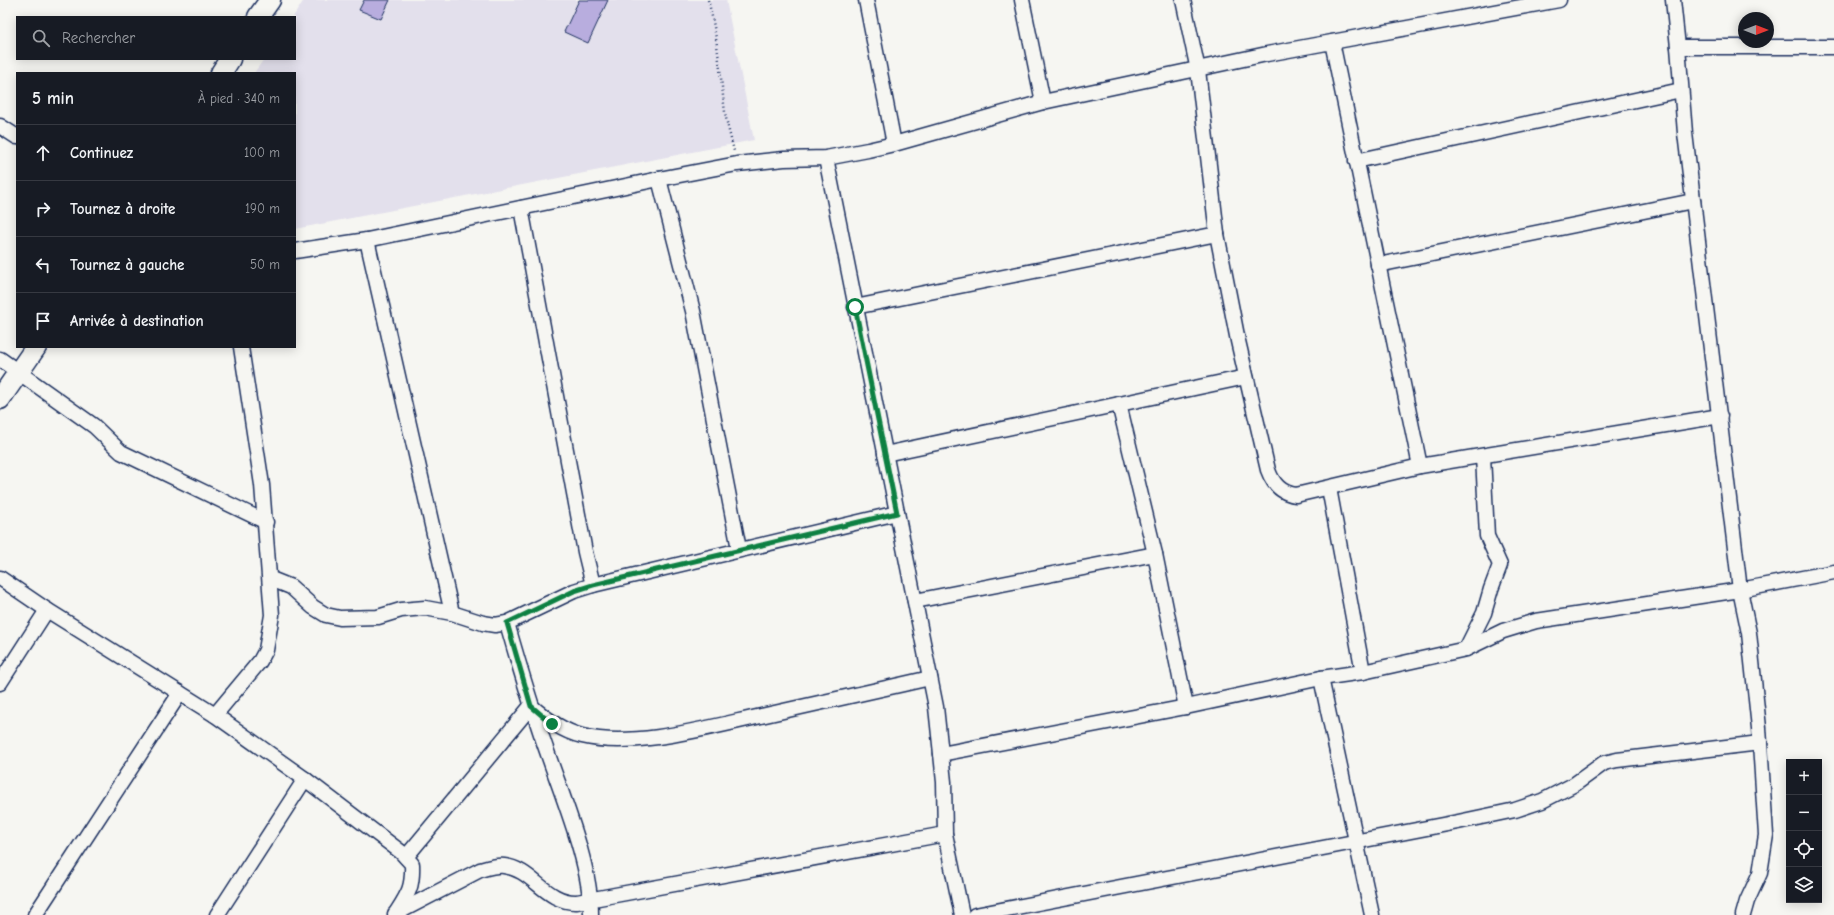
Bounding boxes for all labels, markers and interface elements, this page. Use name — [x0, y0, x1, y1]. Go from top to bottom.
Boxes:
north arrow — [1738, 12, 1774, 48]
search box — [16, 16, 296, 60]
icon: search — [30, 27, 52, 49]
text: Rechercher — [62, 29, 135, 47]
text: 5 min — [32, 89, 74, 108]
text: À pied · 340 m — [198, 91, 280, 106]
icon: ahead — [32, 142, 54, 164]
text: Continuez — [70, 144, 133, 162]
text: 100 m — [244, 145, 280, 160]
icon: right — [32, 198, 54, 220]
text: Tournez à droite — [70, 200, 175, 218]
text: 190 m — [245, 201, 280, 216]
icon: left — [32, 254, 54, 276]
text: Tournez à gauche — [70, 256, 184, 274]
text: 50 m — [250, 257, 280, 272]
route start — [846, 298, 864, 316]
icon: arrive — [32, 310, 54, 332]
text: Arrivée à destination — [70, 312, 204, 330]
route end — [543, 715, 561, 733]
map controls — [1786, 759, 1822, 903]
button: + — [1786, 759, 1822, 795]
button: − — [1786, 795, 1822, 831]
button: locate — [1786, 831, 1822, 867]
button: layers — [1786, 867, 1822, 903]

